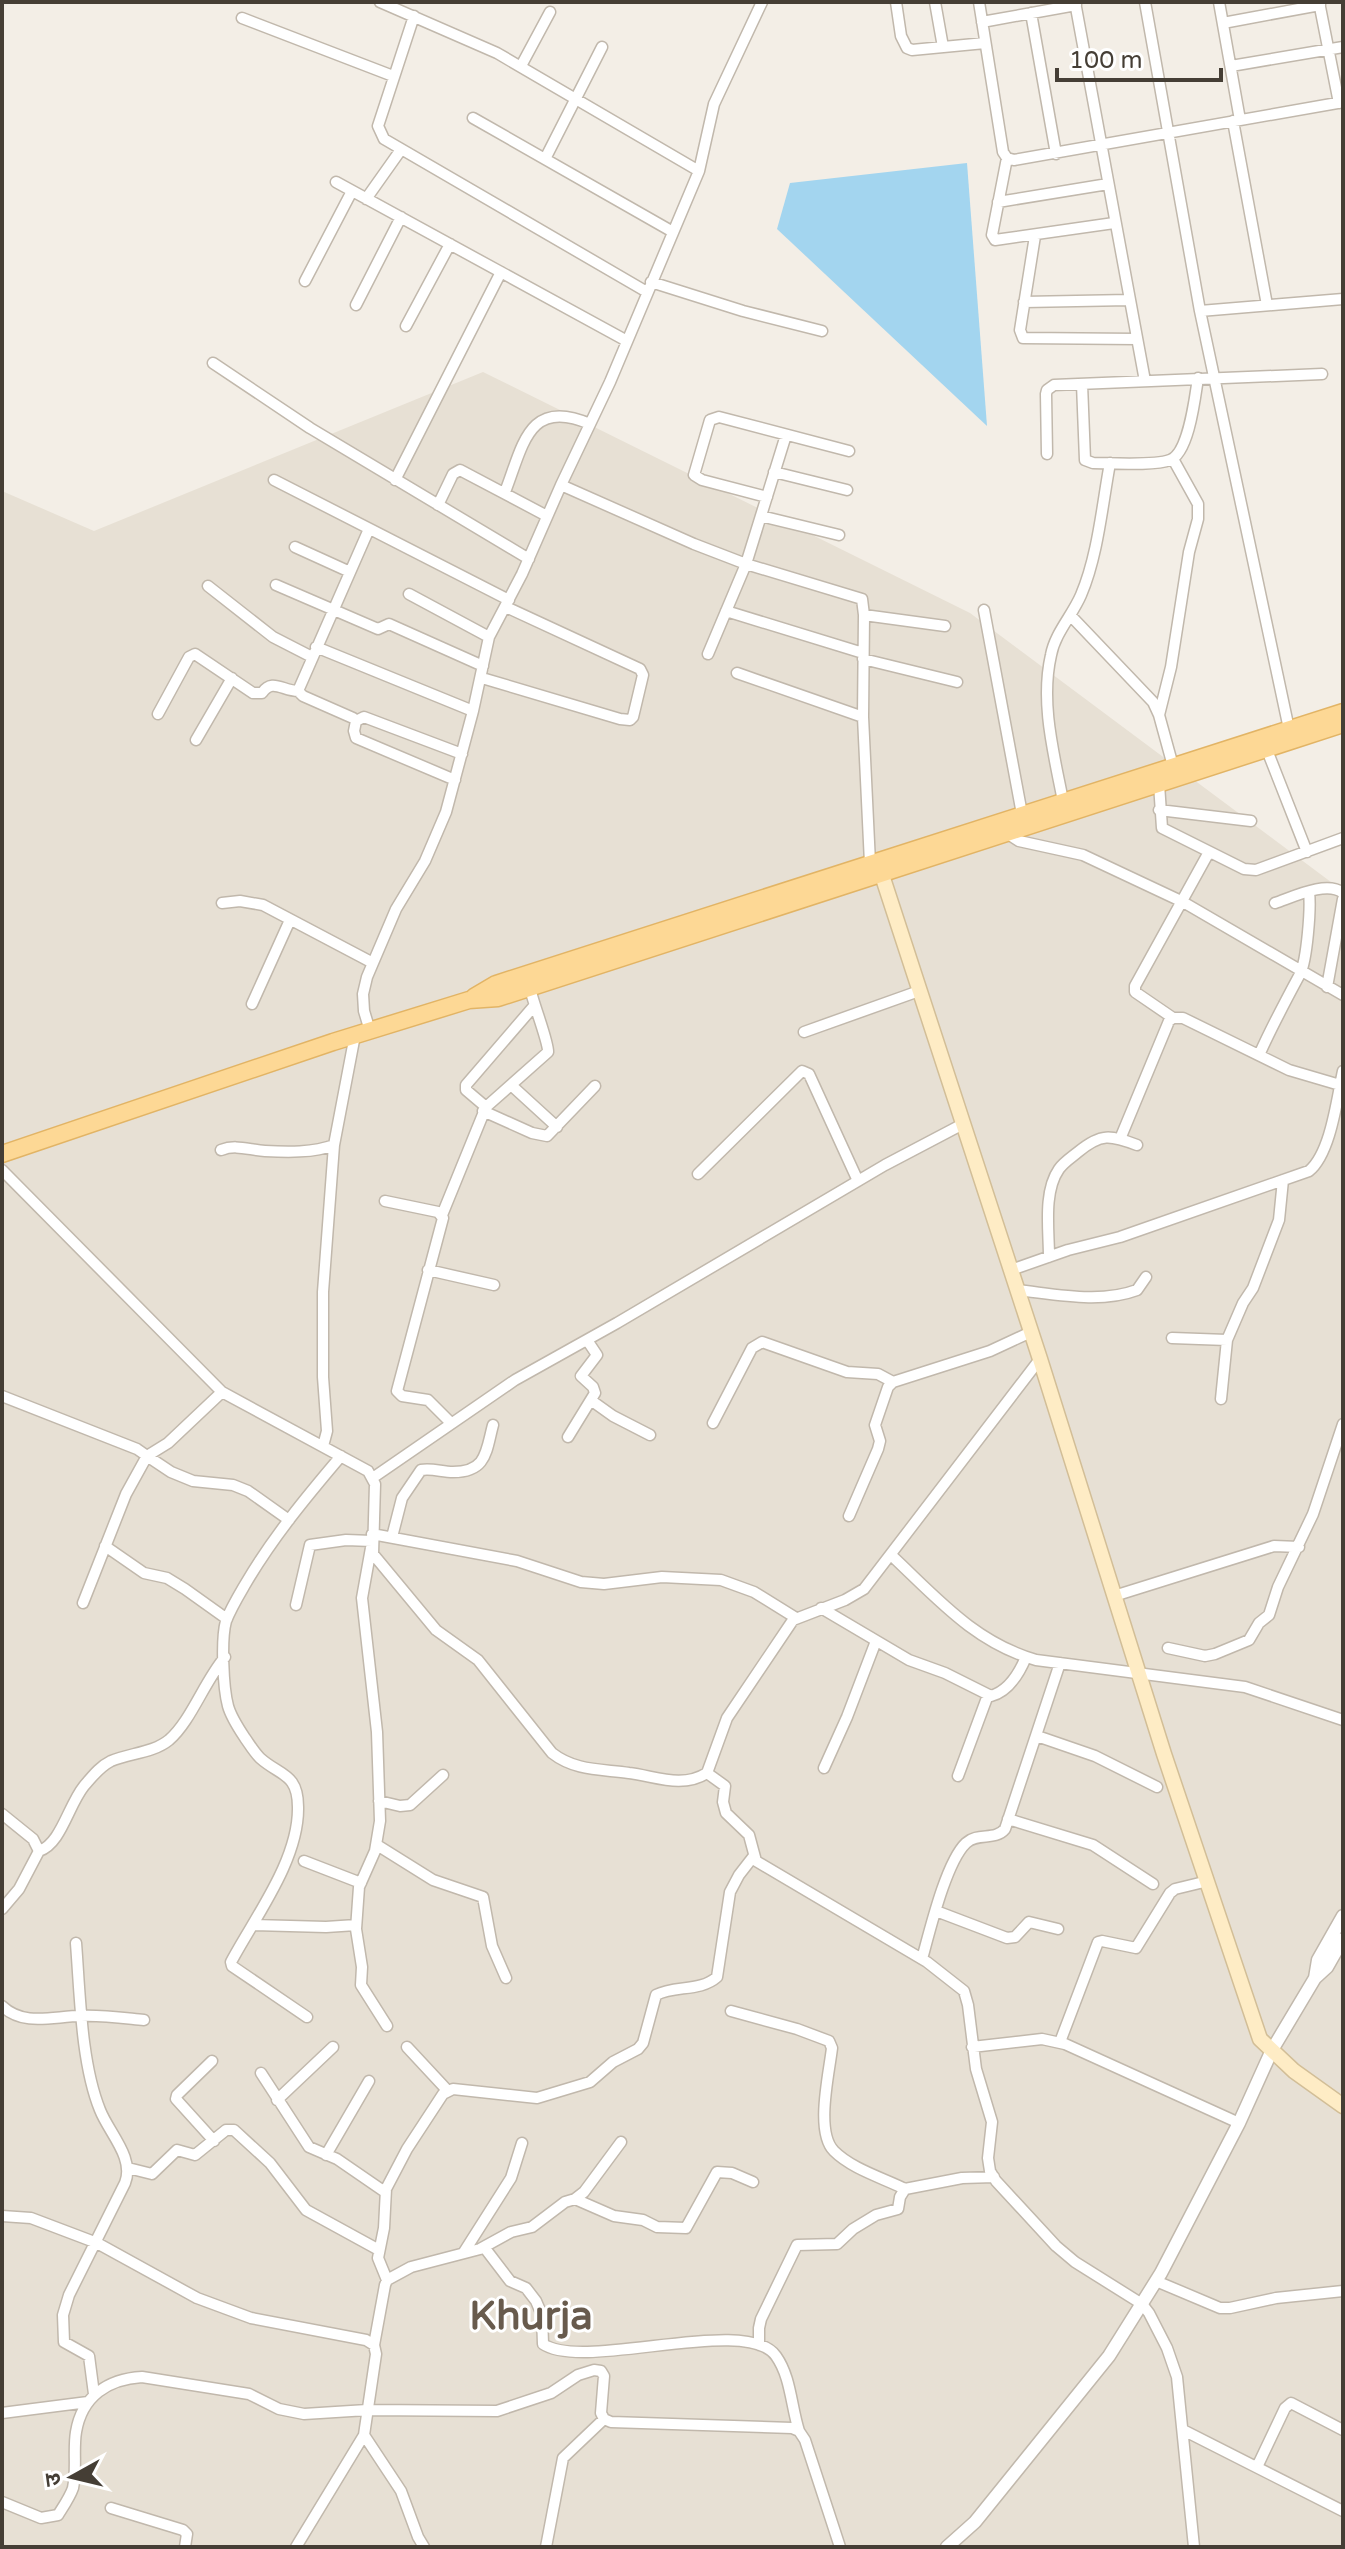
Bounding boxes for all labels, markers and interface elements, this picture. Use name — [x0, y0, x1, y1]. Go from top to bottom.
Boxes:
scale bar — [1057, 32, 1221, 82]
text: 100 m — [1069, 46, 1143, 75]
district label: Khurja — [469, 2292, 593, 2340]
north arrow — [32, 2437, 112, 2517]
text: उ — [39, 2470, 67, 2488]

